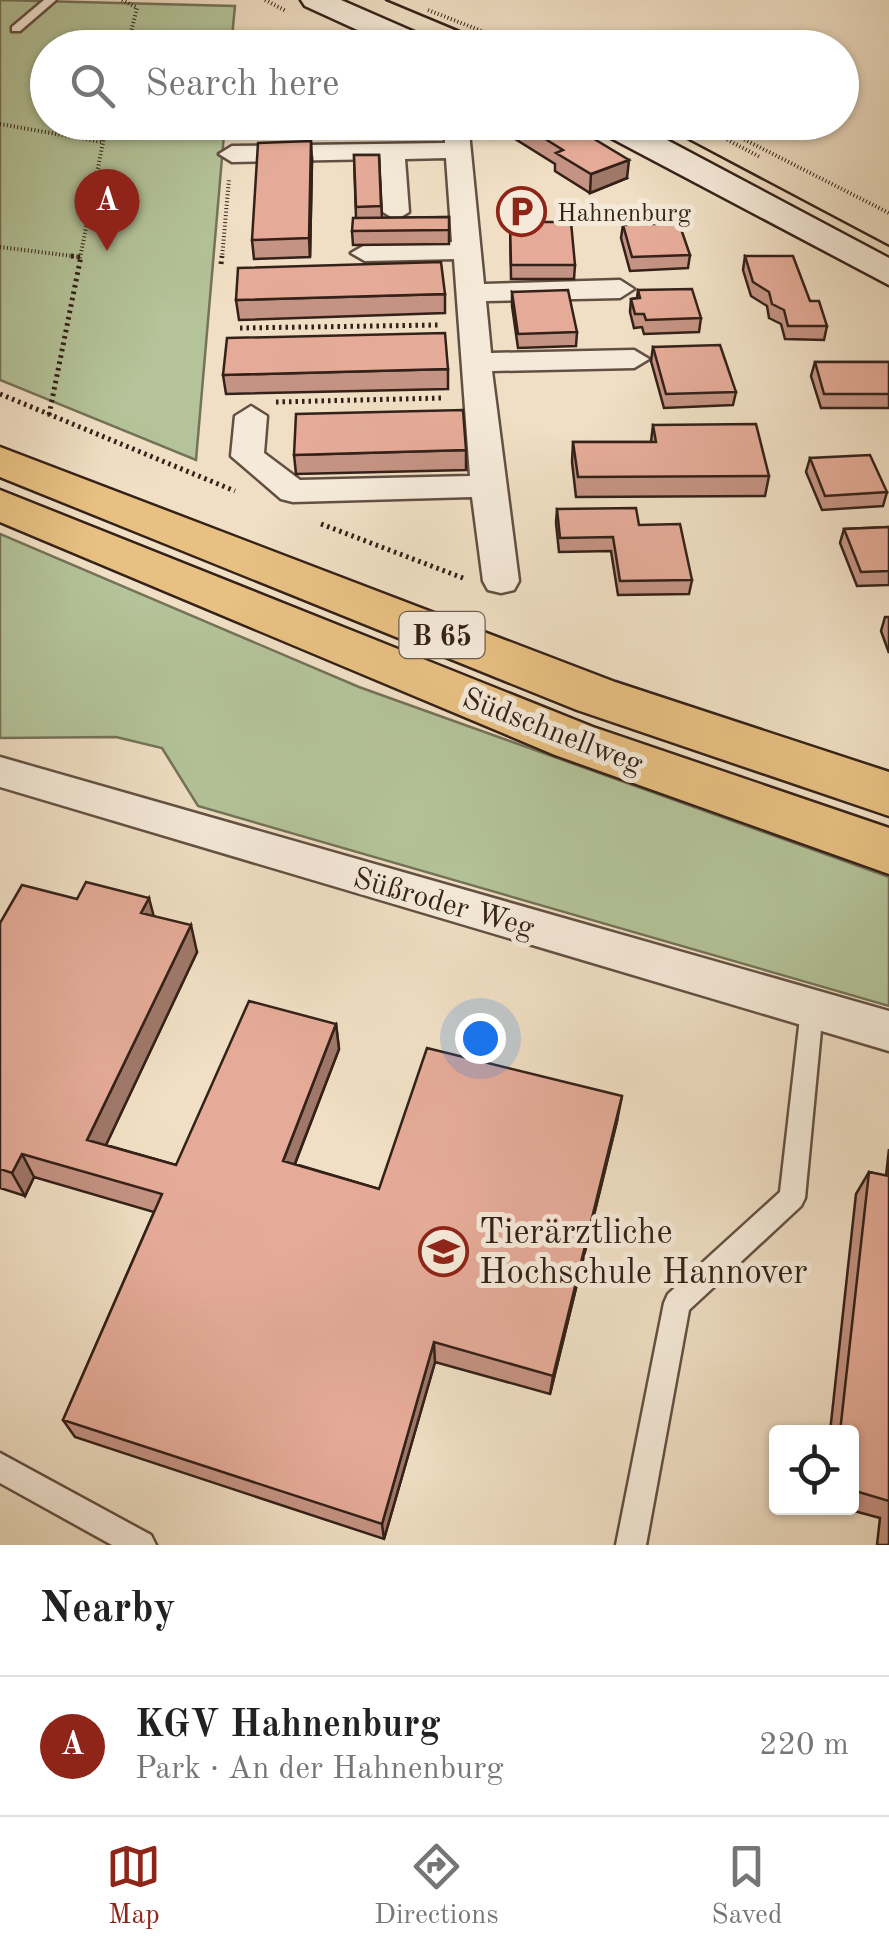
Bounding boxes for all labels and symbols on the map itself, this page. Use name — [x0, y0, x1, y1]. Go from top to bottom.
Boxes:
pin: A — [74, 168, 140, 251]
parking icon: Hahnenburg — [496, 186, 548, 238]
place label: Hahnenburg — [557, 202, 692, 227]
road number: B 65 — [400, 612, 484, 658]
street label: Südschnellweg — [458, 684, 647, 780]
street label: Süßroder Weg — [349, 864, 537, 944]
your location — [455, 1013, 506, 1064]
place label: Tierärztliche Hochschule Hannover — [479, 1216, 808, 1291]
school or university icon: Tierärztliche Hochschule Hannover — [418, 1225, 470, 1277]

